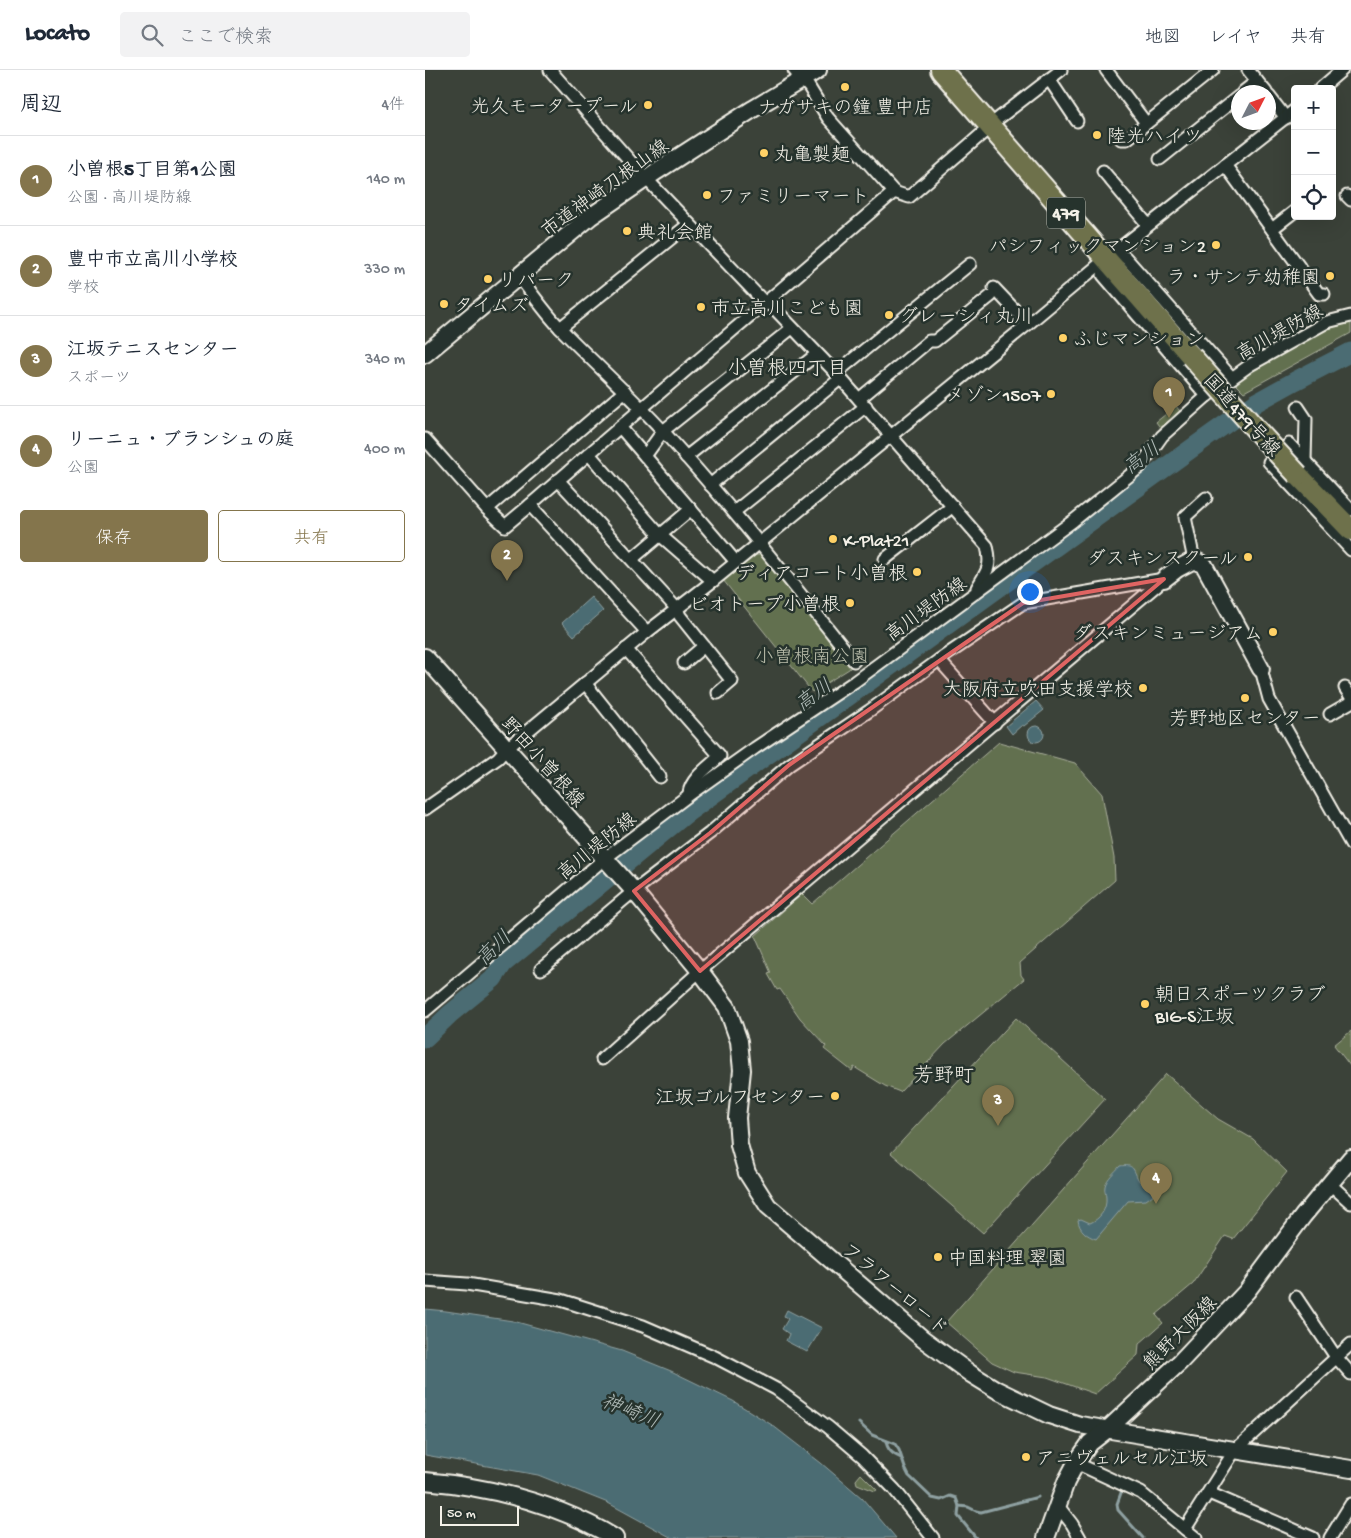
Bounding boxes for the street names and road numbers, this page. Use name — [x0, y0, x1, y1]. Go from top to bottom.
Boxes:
street label: 市道神崎刀根山線 — [537, 135, 674, 244]
road number: 479 — [1047, 198, 1085, 228]
street label: 高川堤防線 — [1233, 300, 1328, 367]
street label: 国道479号線 — [1197, 369, 1285, 463]
street label: 高川堤防線 — [881, 573, 972, 648]
street label: 野田小曽根線 — [495, 713, 589, 813]
street label: 高川堤防線 — [553, 808, 642, 887]
street label: フラワーロード — [836, 1239, 952, 1342]
street label: 熊野大阪線 — [1139, 1292, 1223, 1376]

